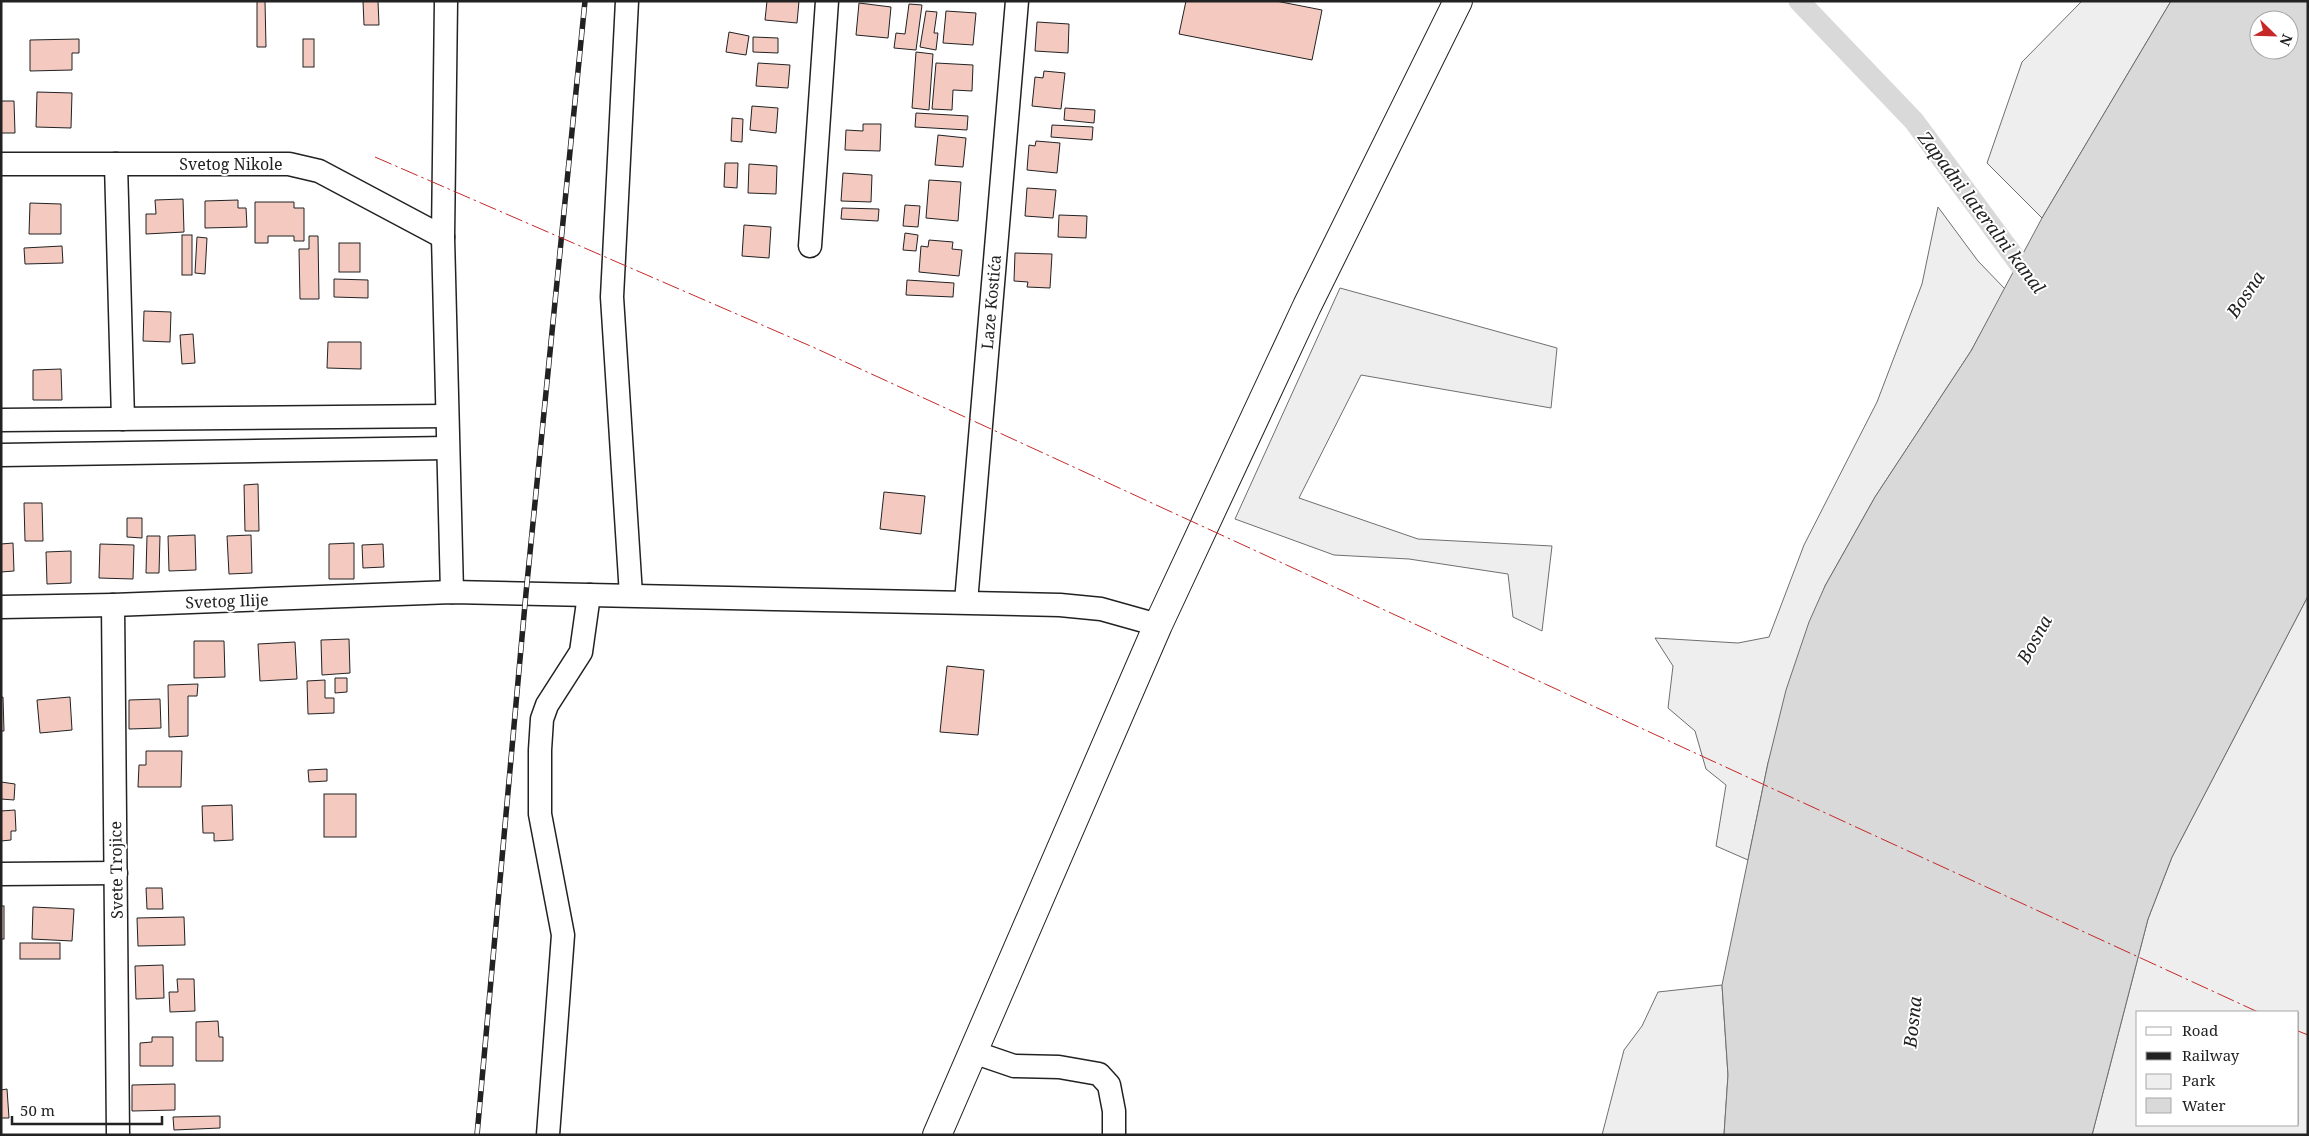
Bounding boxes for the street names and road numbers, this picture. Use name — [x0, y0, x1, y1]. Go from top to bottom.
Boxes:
street label: Svetog Nikole — [179, 153, 283, 175]
street label: Laze Kostića — [976, 254, 1006, 350]
street label: Svetog Ilije — [185, 589, 269, 613]
street label: Svete Trojice — [104, 821, 128, 919]

